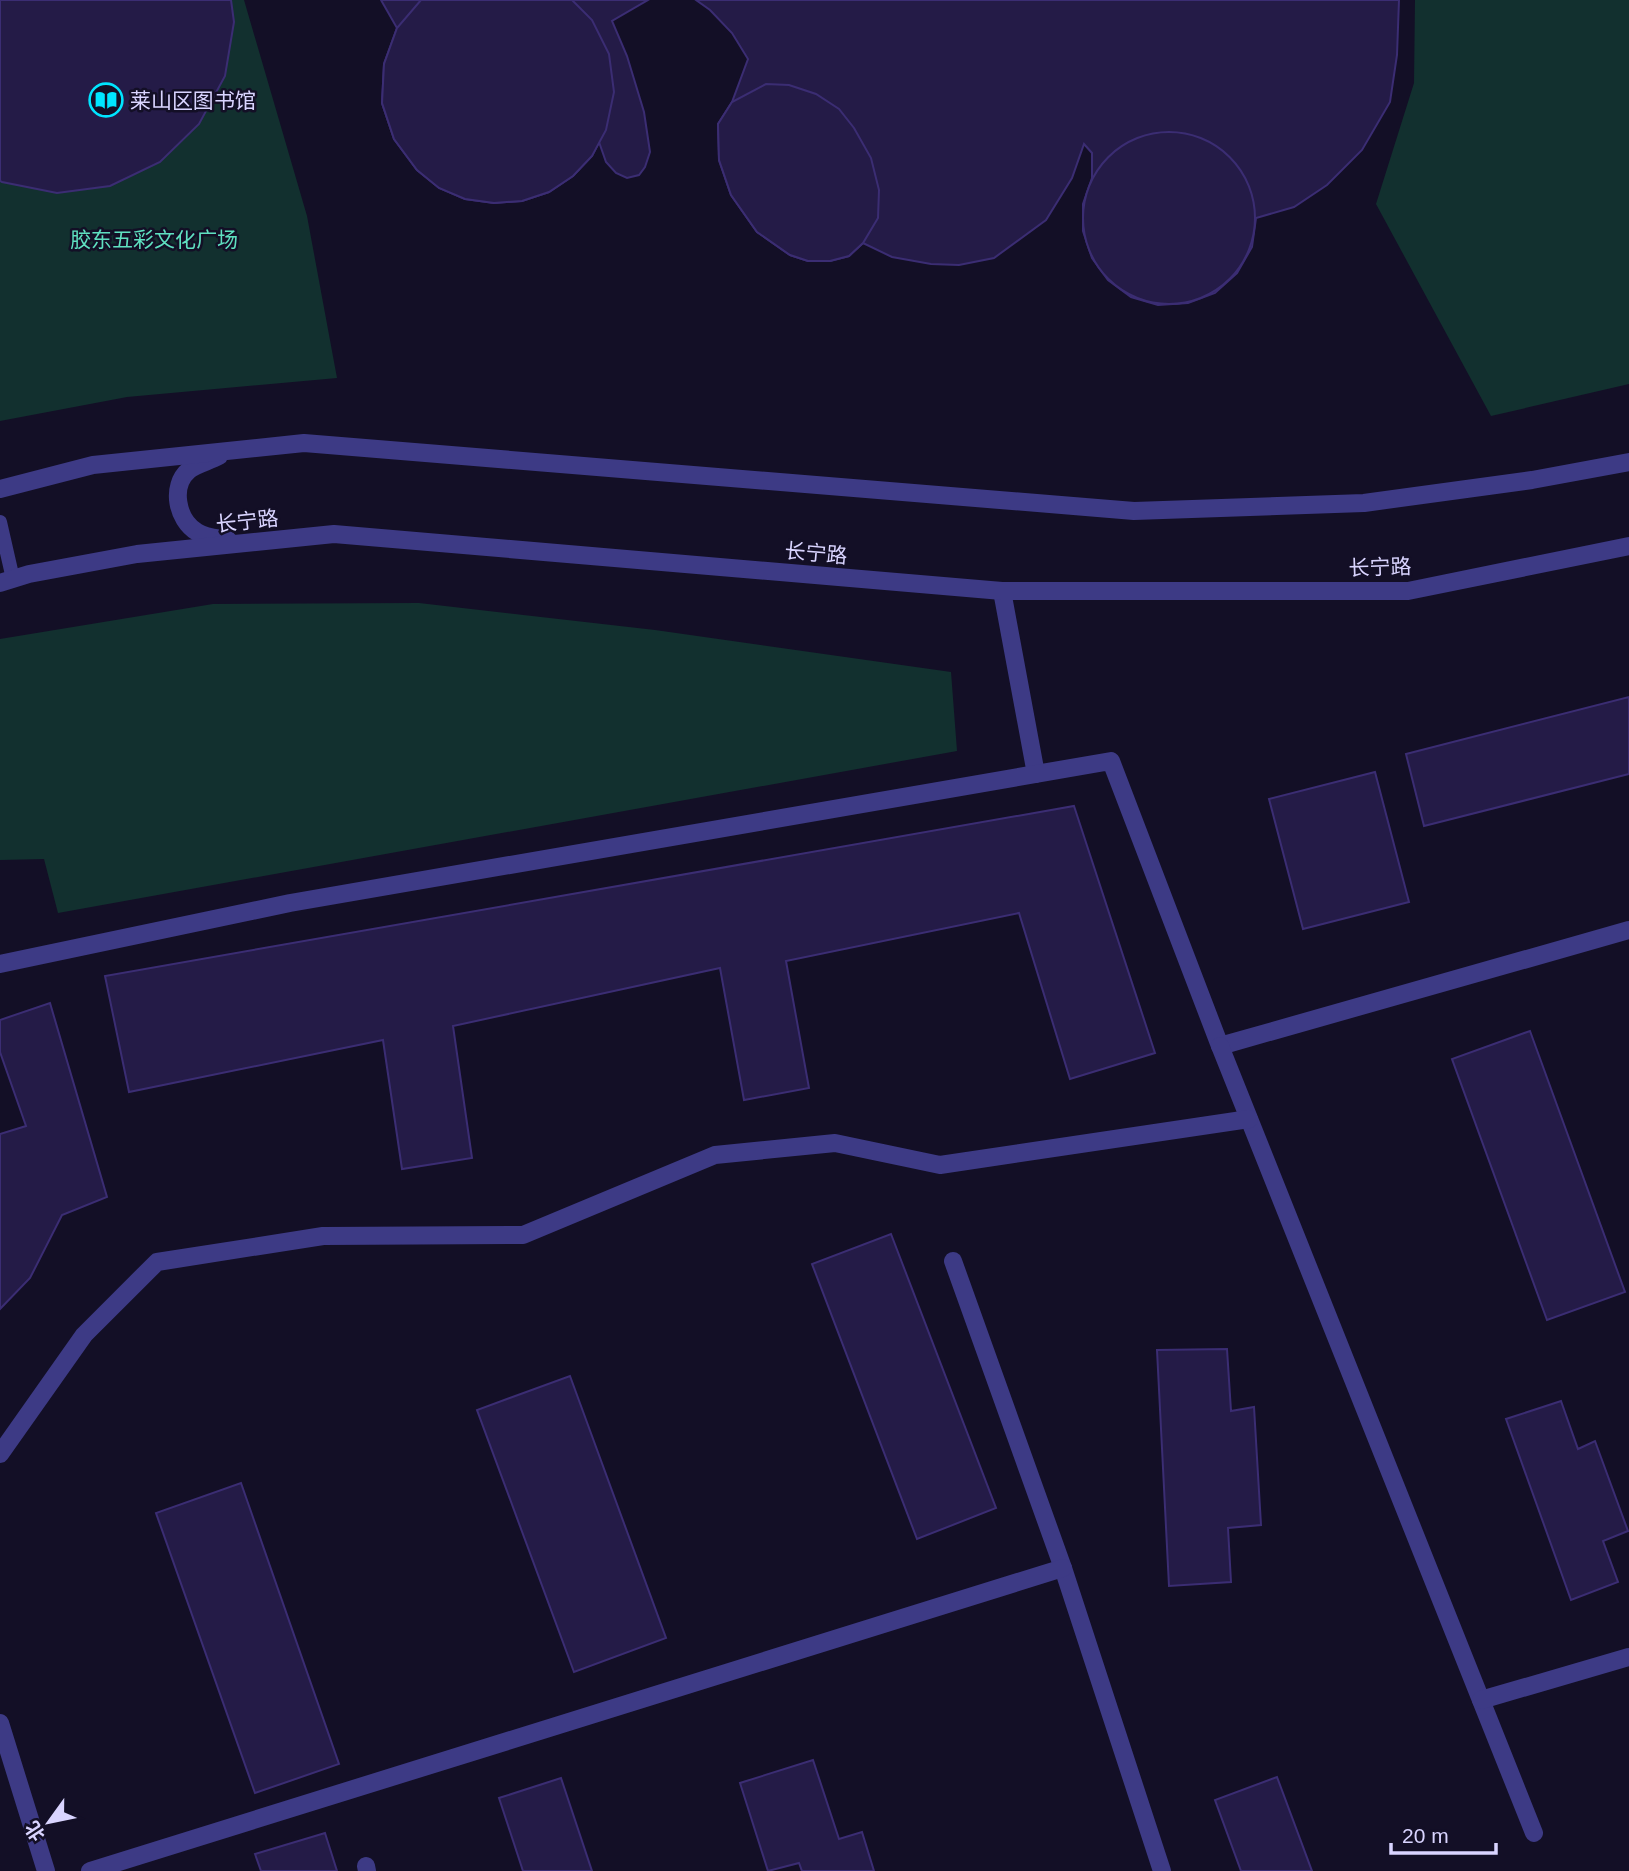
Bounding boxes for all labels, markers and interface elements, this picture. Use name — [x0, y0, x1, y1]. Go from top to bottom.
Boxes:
library icon: 莱山区图书馆 — [87, 81, 125, 119]
place label: 莱山区图书馆 — [130, 89, 256, 112]
park label: 胶东五彩文化广场 — [70, 228, 238, 251]
street label: 长宁路 — [214, 506, 280, 536]
street label: 长宁路 — [784, 539, 848, 567]
street label: 长宁路 — [1348, 554, 1412, 580]
north arrow — [14, 1787, 84, 1857]
scale bar — [1391, 1812, 1496, 1856]
text: 北 — [21, 1817, 49, 1845]
text: 20 m — [1402, 1824, 1449, 1847]

